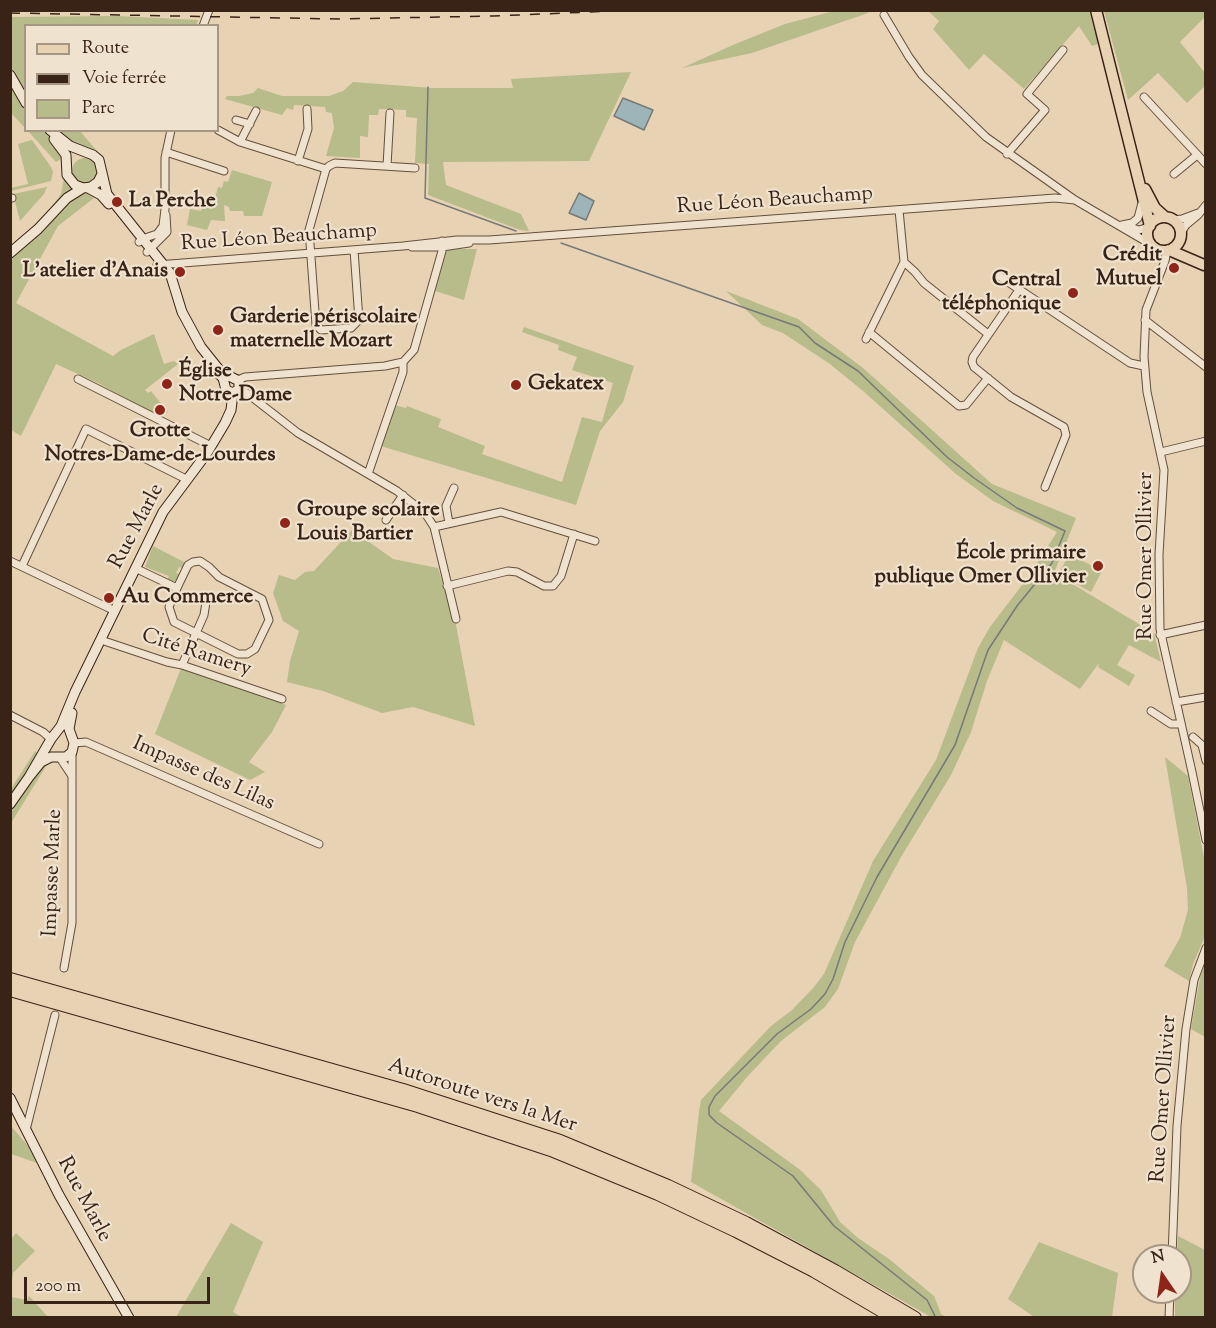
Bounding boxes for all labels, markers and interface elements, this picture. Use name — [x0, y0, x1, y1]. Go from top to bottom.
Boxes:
legend — [24, 24, 219, 132]
text: Route — [82, 36, 129, 62]
text: Voie ferrée — [82, 66, 166, 92]
text: Parc — [82, 96, 115, 122]
street label: Rue Léon Beauchamp — [676, 183, 874, 221]
place label: La Perche — [129, 189, 216, 215]
marker: La Perche — [110, 195, 124, 209]
street label: Rue Léon Beauchamp — [180, 220, 378, 258]
place label: Crédit Mutuel — [1096, 243, 1162, 293]
place label: L'atelier d'Anais — [23, 259, 168, 285]
marker: Crédit Mutuel — [1167, 261, 1181, 275]
marker: L'atelier d'Anais — [173, 265, 187, 279]
place label: Central téléphonique — [942, 268, 1061, 318]
marker: Central téléphonique — [1066, 286, 1080, 300]
place label: Garderie périscolaire maternelle Mozart — [230, 305, 417, 355]
marker: Garderie périscolaire maternelle Mozart — [211, 323, 225, 337]
place label: Église Notre-Dame — [179, 359, 292, 409]
place label: Gekatex — [528, 372, 604, 398]
marker: Église Notre-Dame — [160, 377, 174, 391]
marker: Gekatex — [509, 378, 523, 392]
marker: Grotte Notres-Dame-de-Lourdes — [153, 403, 167, 417]
place label: Grotte Notres-Dame-de-Lourdes — [45, 419, 275, 469]
street label: Rue Omer Ollivier — [1134, 472, 1160, 640]
street label: Rue Marle — [105, 480, 171, 574]
place label: Groupe scolaire Louis Bartier — [297, 498, 440, 548]
marker: Groupe scolaire Louis Bartier — [278, 516, 292, 530]
place label: École primaire publique Omer Ollivier — [874, 541, 1086, 591]
marker: École primaire publique Omer Ollivier — [1091, 559, 1105, 573]
place label: Au Commerce — [121, 585, 253, 611]
marker: Au Commerce — [102, 591, 116, 605]
street label: Cité Ramery — [138, 624, 254, 684]
street label: Impasse des Lilas — [128, 732, 278, 818]
street label: Impasse Marle — [39, 809, 69, 937]
street label: Rue Omer Ollivier — [1147, 1014, 1183, 1184]
street label: Autoroute vers la Mer — [384, 1055, 580, 1139]
street label: Rue Marle — [50, 1153, 116, 1247]
north arrow — [1132, 1244, 1192, 1304]
text: N — [1149, 1245, 1167, 1271]
scale bar — [27, 1265, 213, 1303]
text: 200 m — [35, 1274, 81, 1300]

